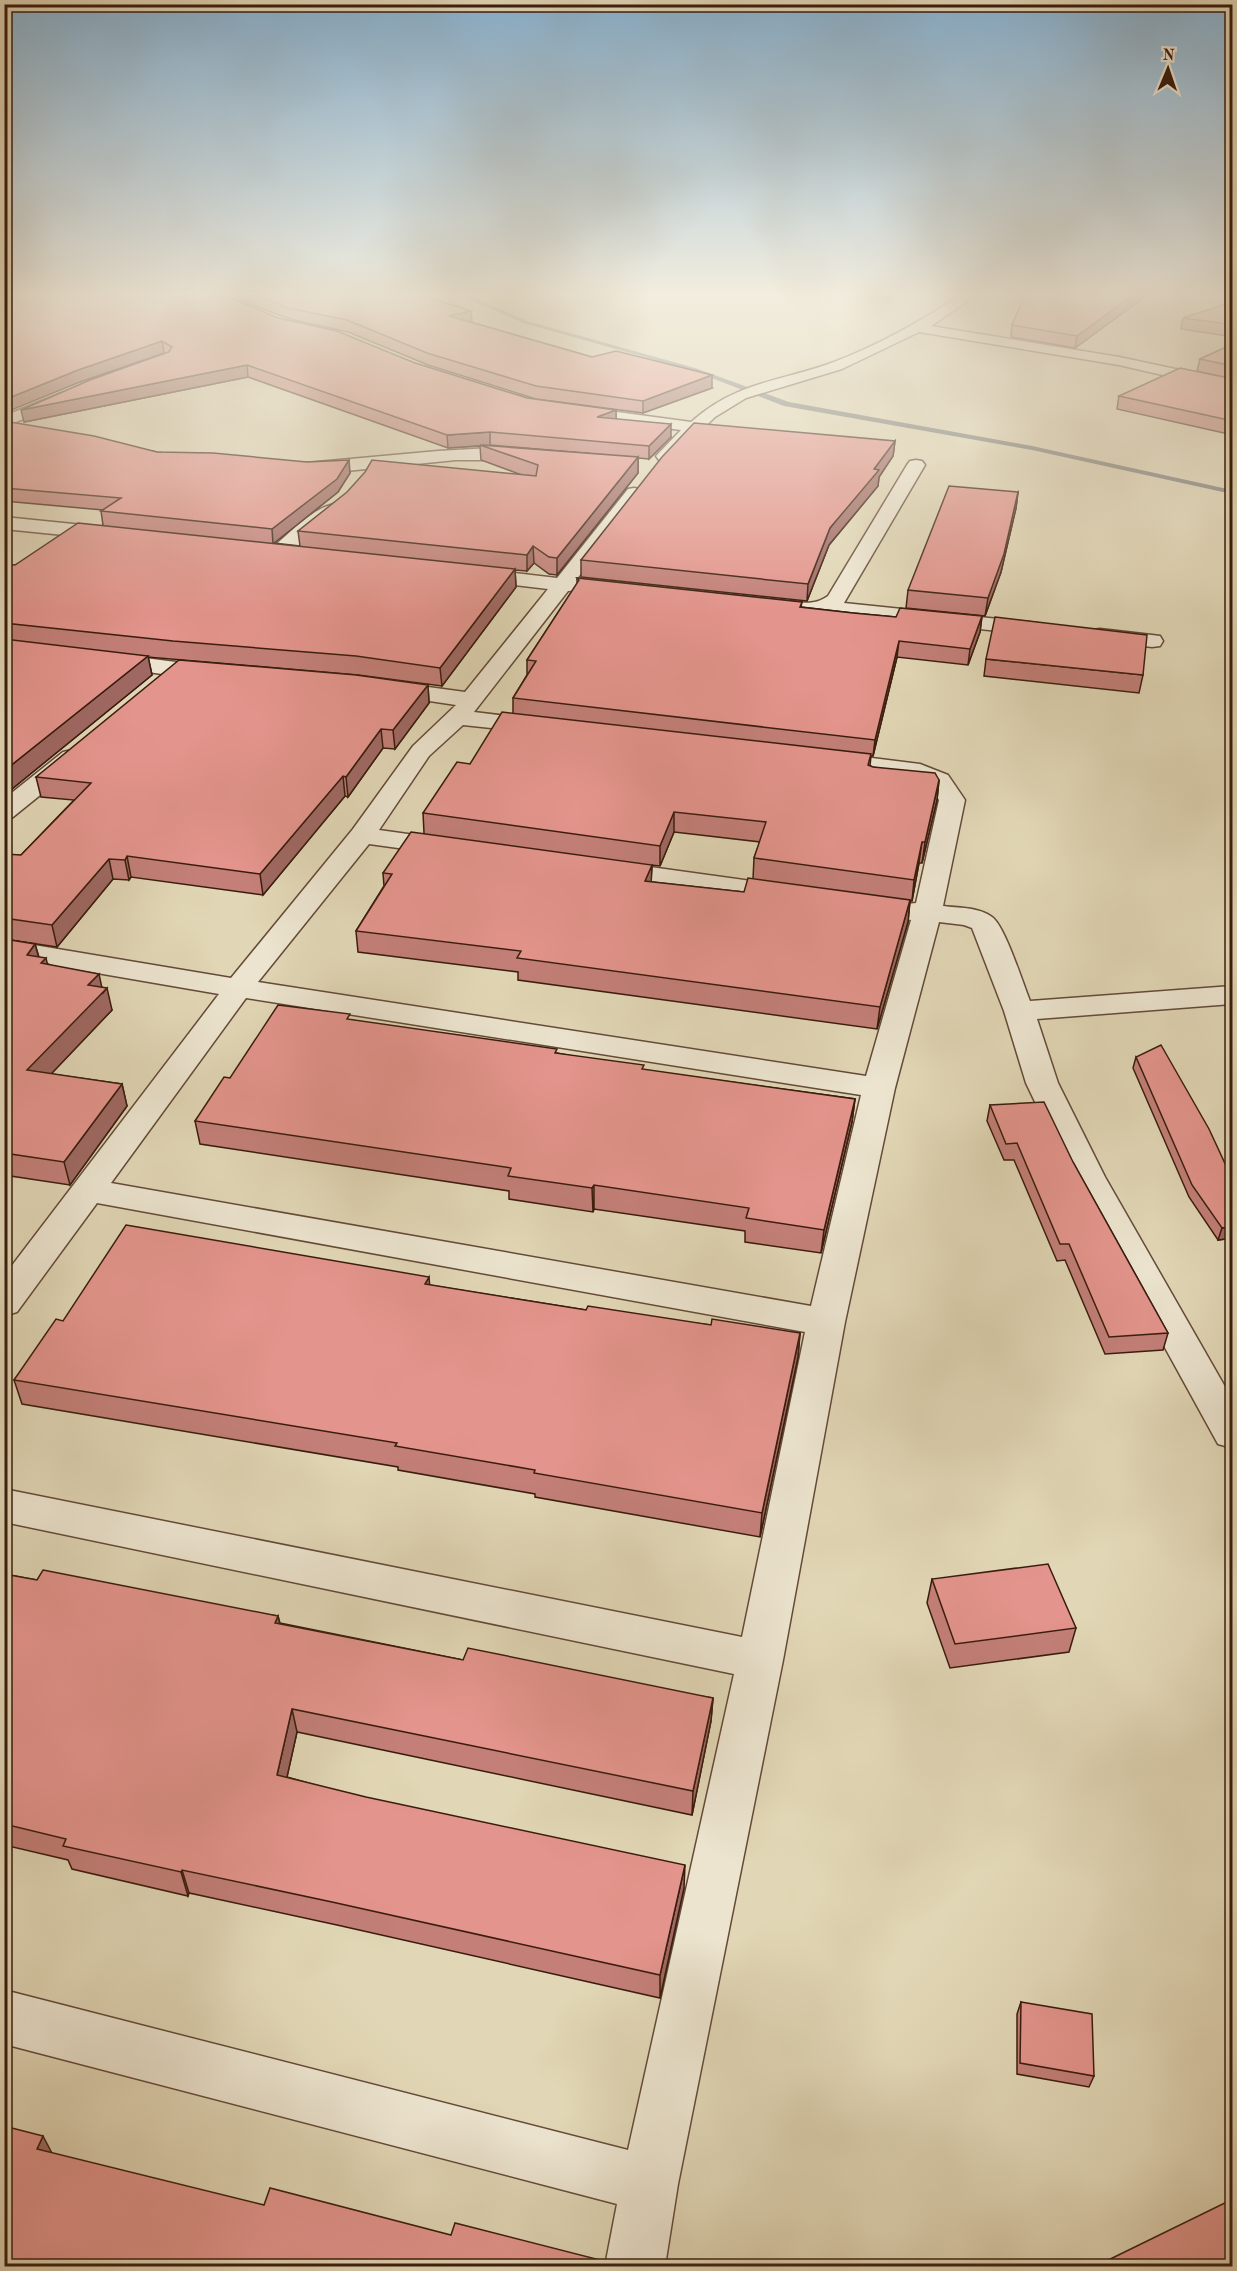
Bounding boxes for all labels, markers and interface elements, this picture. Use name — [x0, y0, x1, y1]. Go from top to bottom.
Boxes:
north arrow — [1138, 39, 1198, 99]
text: N — [1162, 48, 1176, 64]

